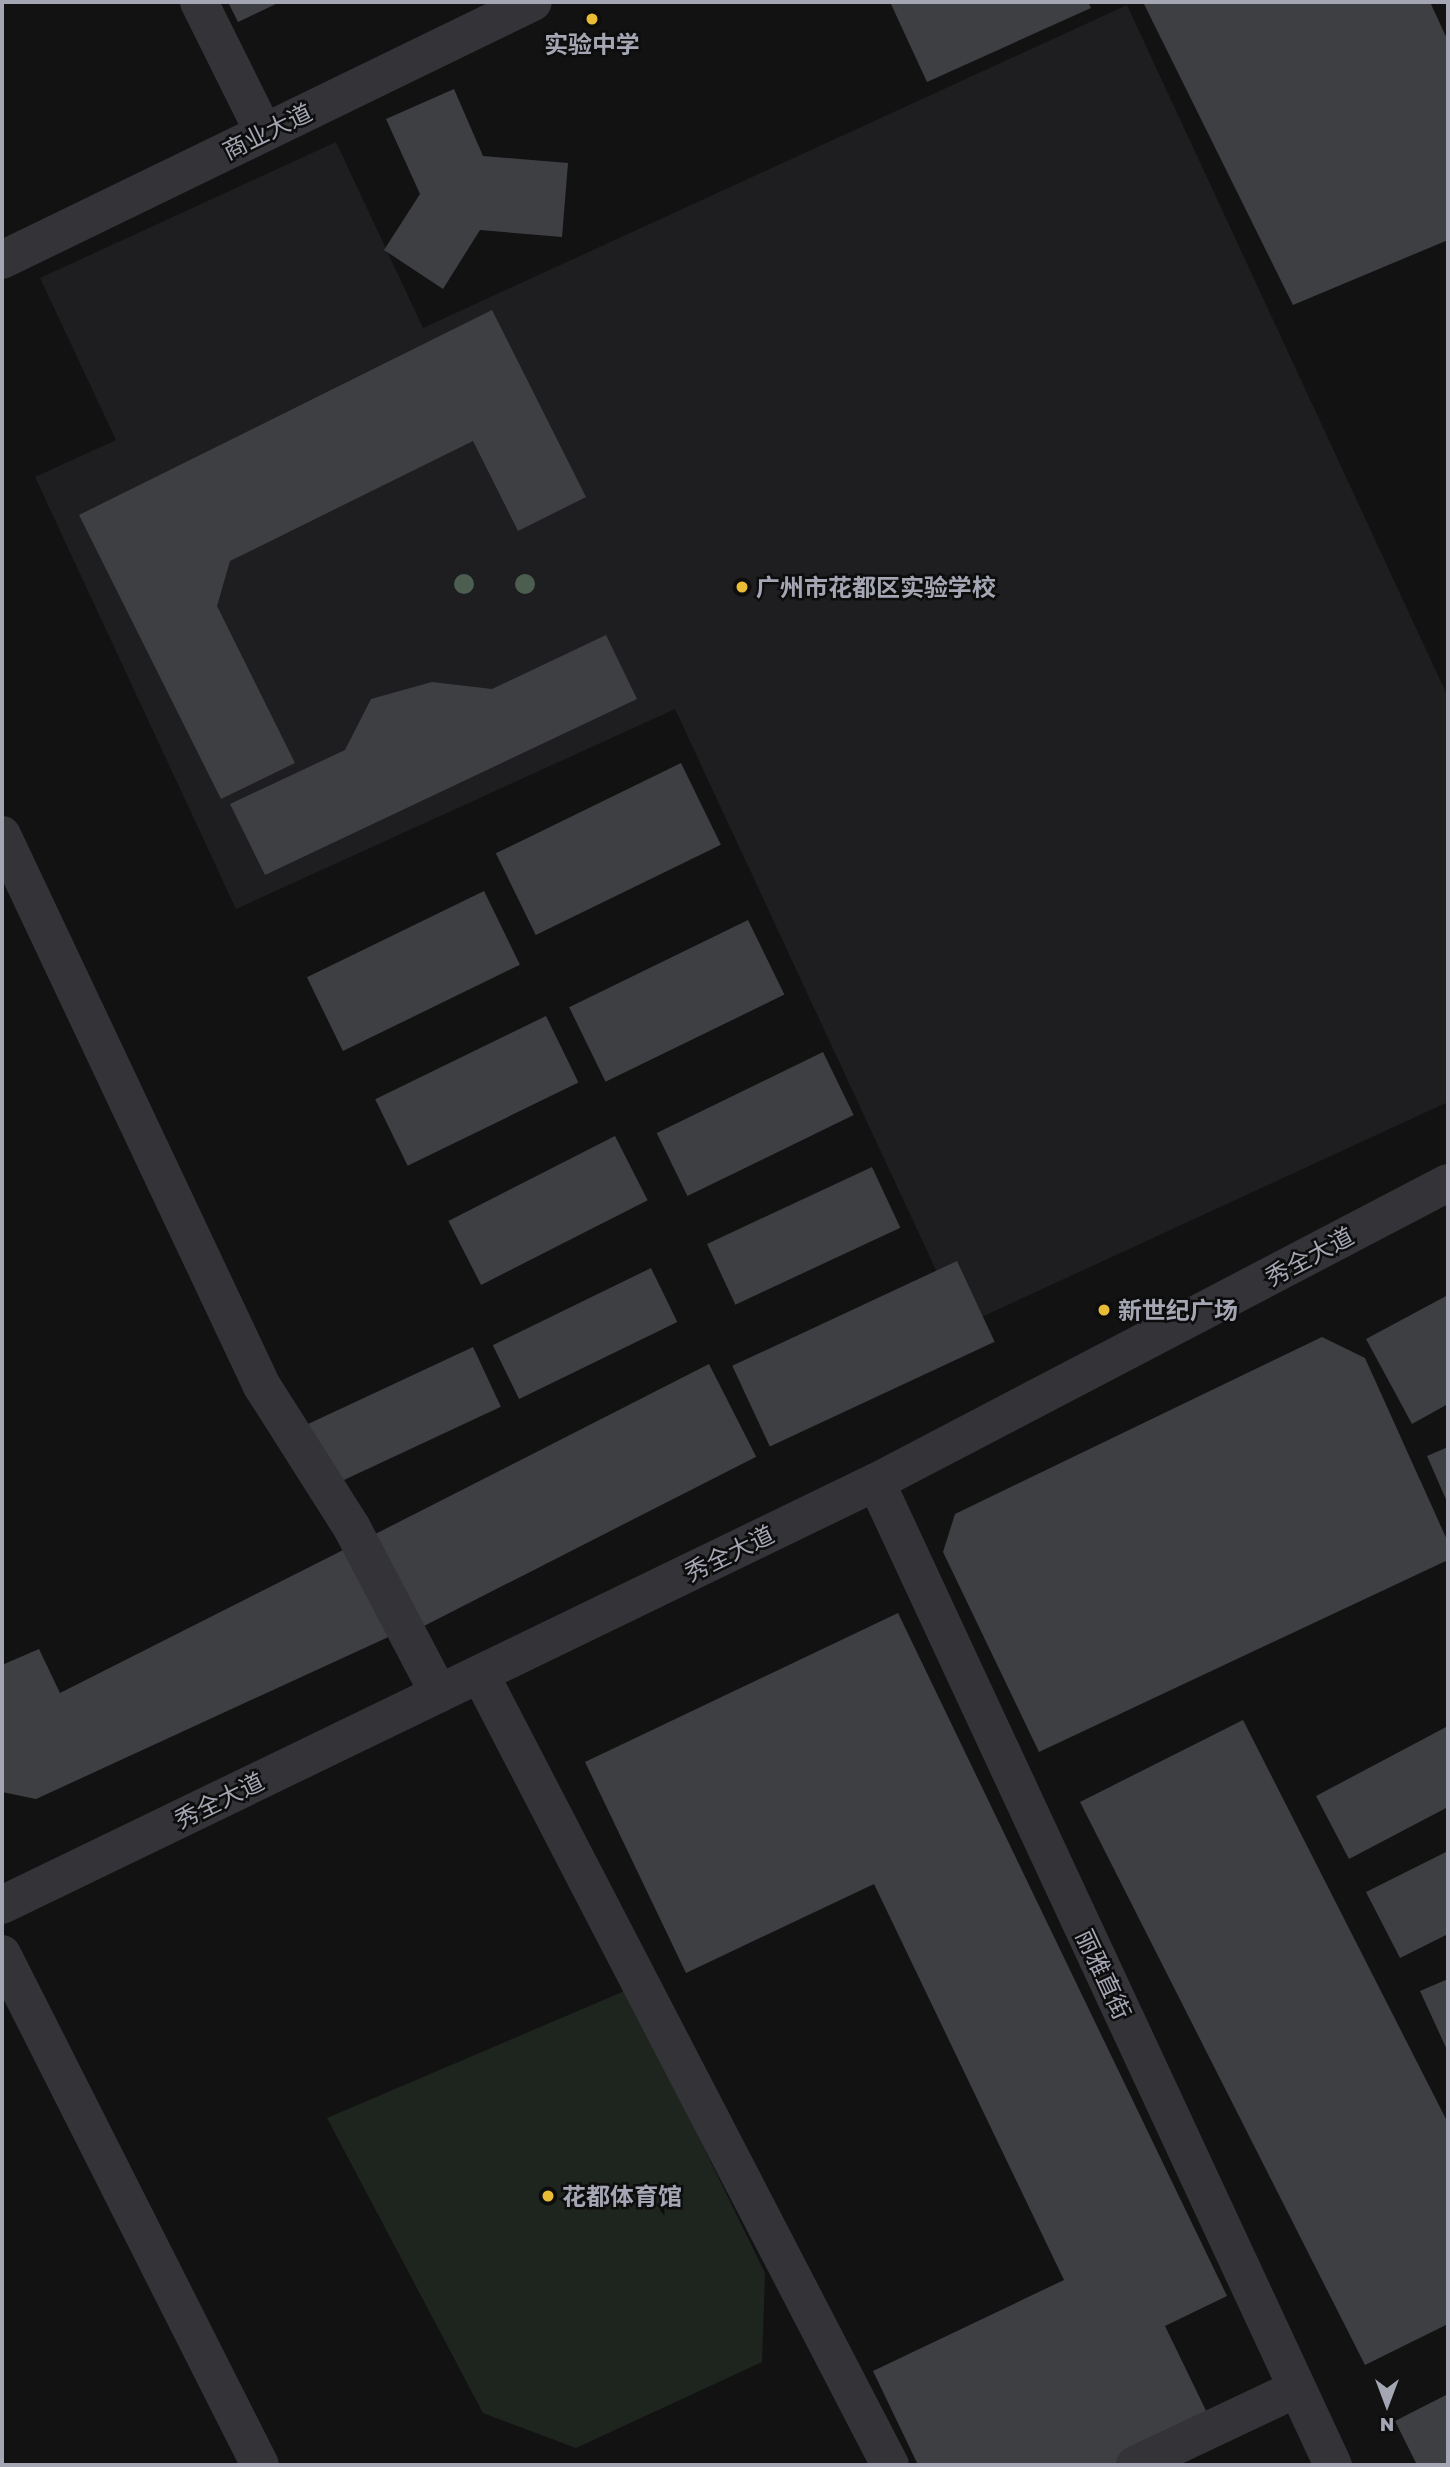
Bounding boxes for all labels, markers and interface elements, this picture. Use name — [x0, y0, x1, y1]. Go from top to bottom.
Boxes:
marker: 实验中学 — [584, 11, 600, 27]
place label: 实验中学 — [544, 30, 640, 58]
street label: 商业大道 — [218, 97, 316, 165]
place label: 广州市花都区实验学校 — [756, 573, 996, 601]
marker: 广州市花都区实验学校 — [734, 579, 750, 595]
street label: 秀全大道 — [1260, 1221, 1358, 1291]
place label: 新世纪广场 — [1118, 1296, 1238, 1324]
marker: 新世纪广场 — [1096, 1302, 1112, 1318]
street label: 秀全大道 — [680, 1519, 778, 1587]
street label: 秀全大道 — [170, 1766, 268, 1834]
street label: 丽雅直街 — [1071, 1924, 1137, 2024]
place label: 花都体育馆 — [562, 2182, 682, 2210]
marker: 花都体育馆 — [540, 2188, 556, 2204]
north arrow — [1352, 2369, 1422, 2439]
text: N — [1380, 2414, 1394, 2437]

